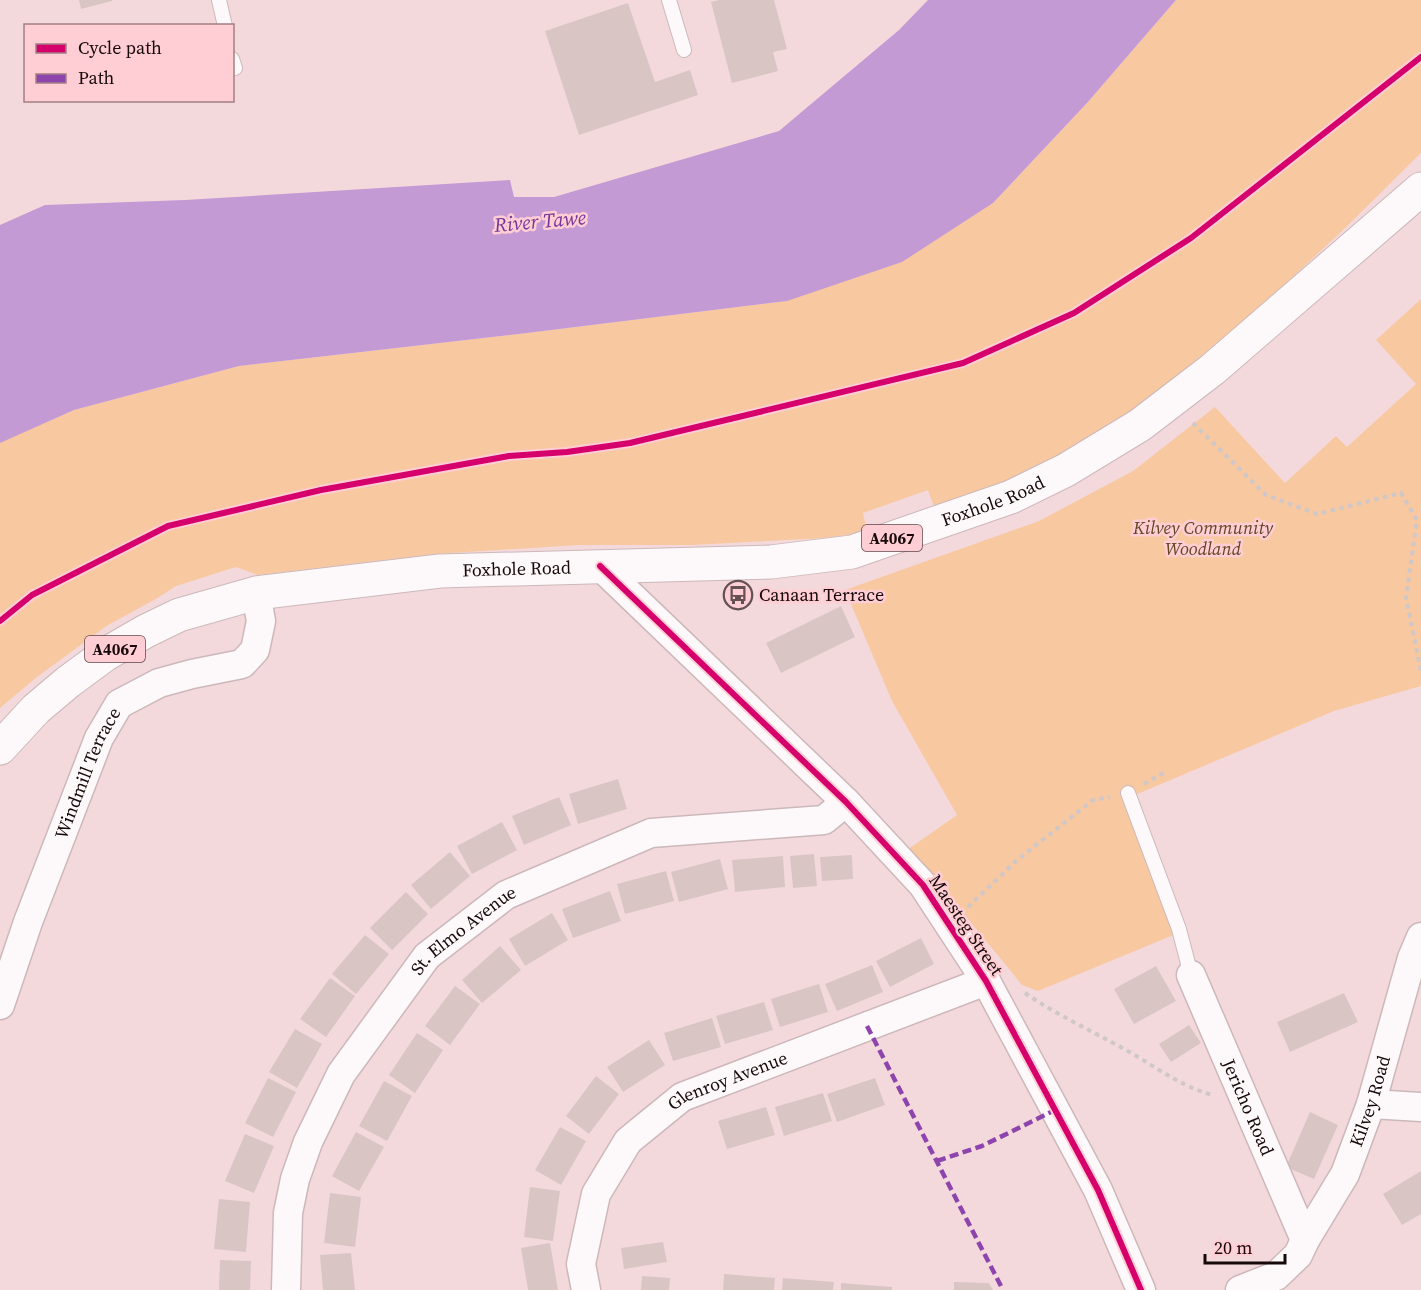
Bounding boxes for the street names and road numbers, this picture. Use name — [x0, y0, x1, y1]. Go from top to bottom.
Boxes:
street label: Foxhole Road — [938, 469, 1049, 532]
road number: A4067 — [862, 525, 922, 551]
street label: Foxhole Road — [462, 554, 571, 582]
road number: A4067 — [85, 636, 145, 662]
street label: Windmill Terrace — [48, 703, 126, 842]
street label: Maesteg Street — [923, 869, 1010, 980]
street label: St. Elmo Avenue — [404, 879, 520, 980]
street label: Glenroy Avenue — [662, 1045, 791, 1116]
street label: Kilvey Road — [1343, 1053, 1396, 1150]
street label: Jericho Road — [1216, 1054, 1280, 1159]

